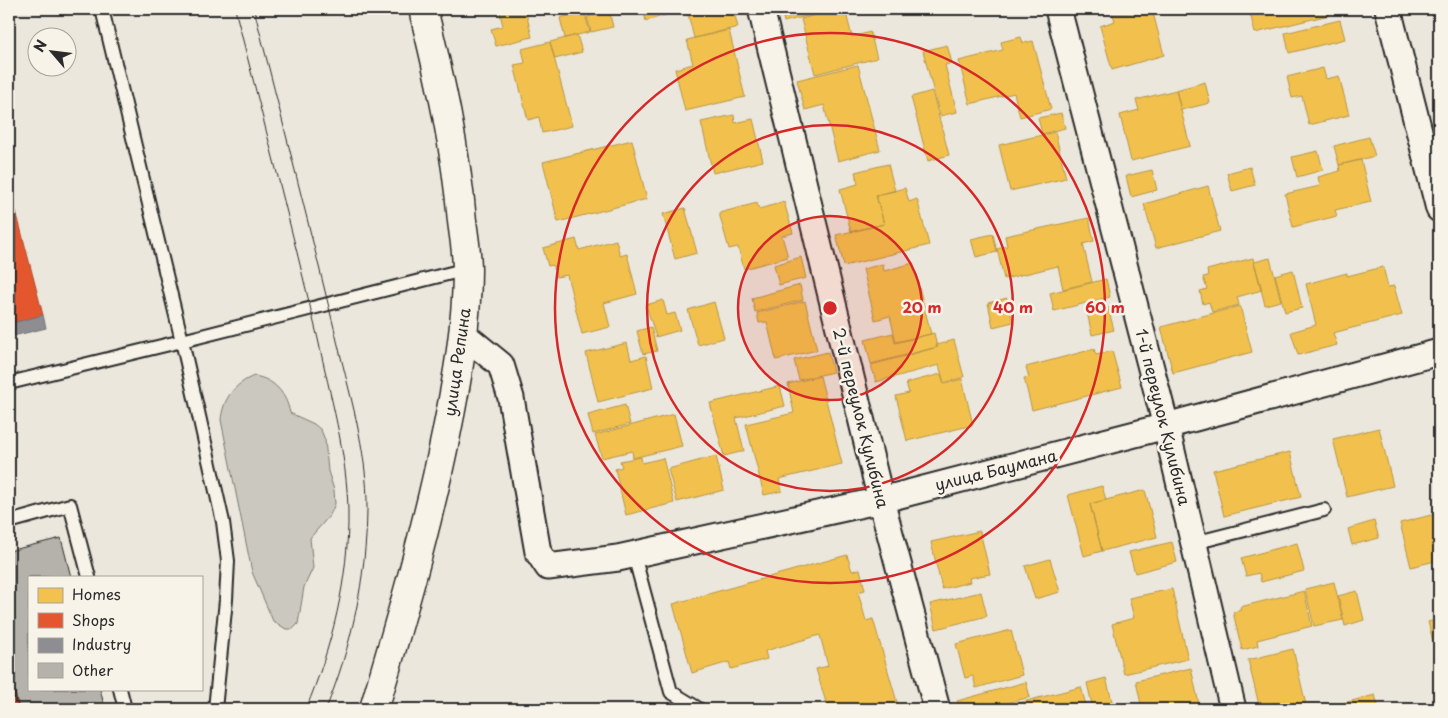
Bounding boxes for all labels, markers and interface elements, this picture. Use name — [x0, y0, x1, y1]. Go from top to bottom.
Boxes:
north arrow — [28, 28, 78, 78]
text: N — [28, 36, 52, 55]
text: 20 m — [903, 295, 941, 318]
text: 40 m — [993, 295, 1033, 318]
text: 60 m — [1085, 295, 1125, 318]
centre of rings — [821, 299, 839, 317]
street label: улица Репина — [437, 306, 475, 418]
street label: 2-й переулок Кулибина — [828, 325, 896, 511]
street label: 1-й переулок Кулибина — [1130, 326, 1198, 508]
street label: улица Баумана — [932, 442, 1059, 496]
legend — [28, 576, 202, 690]
text: Homes — [72, 582, 121, 605]
text: Shops — [72, 608, 115, 631]
text: Industry — [72, 632, 131, 655]
text: Other — [72, 658, 113, 681]

